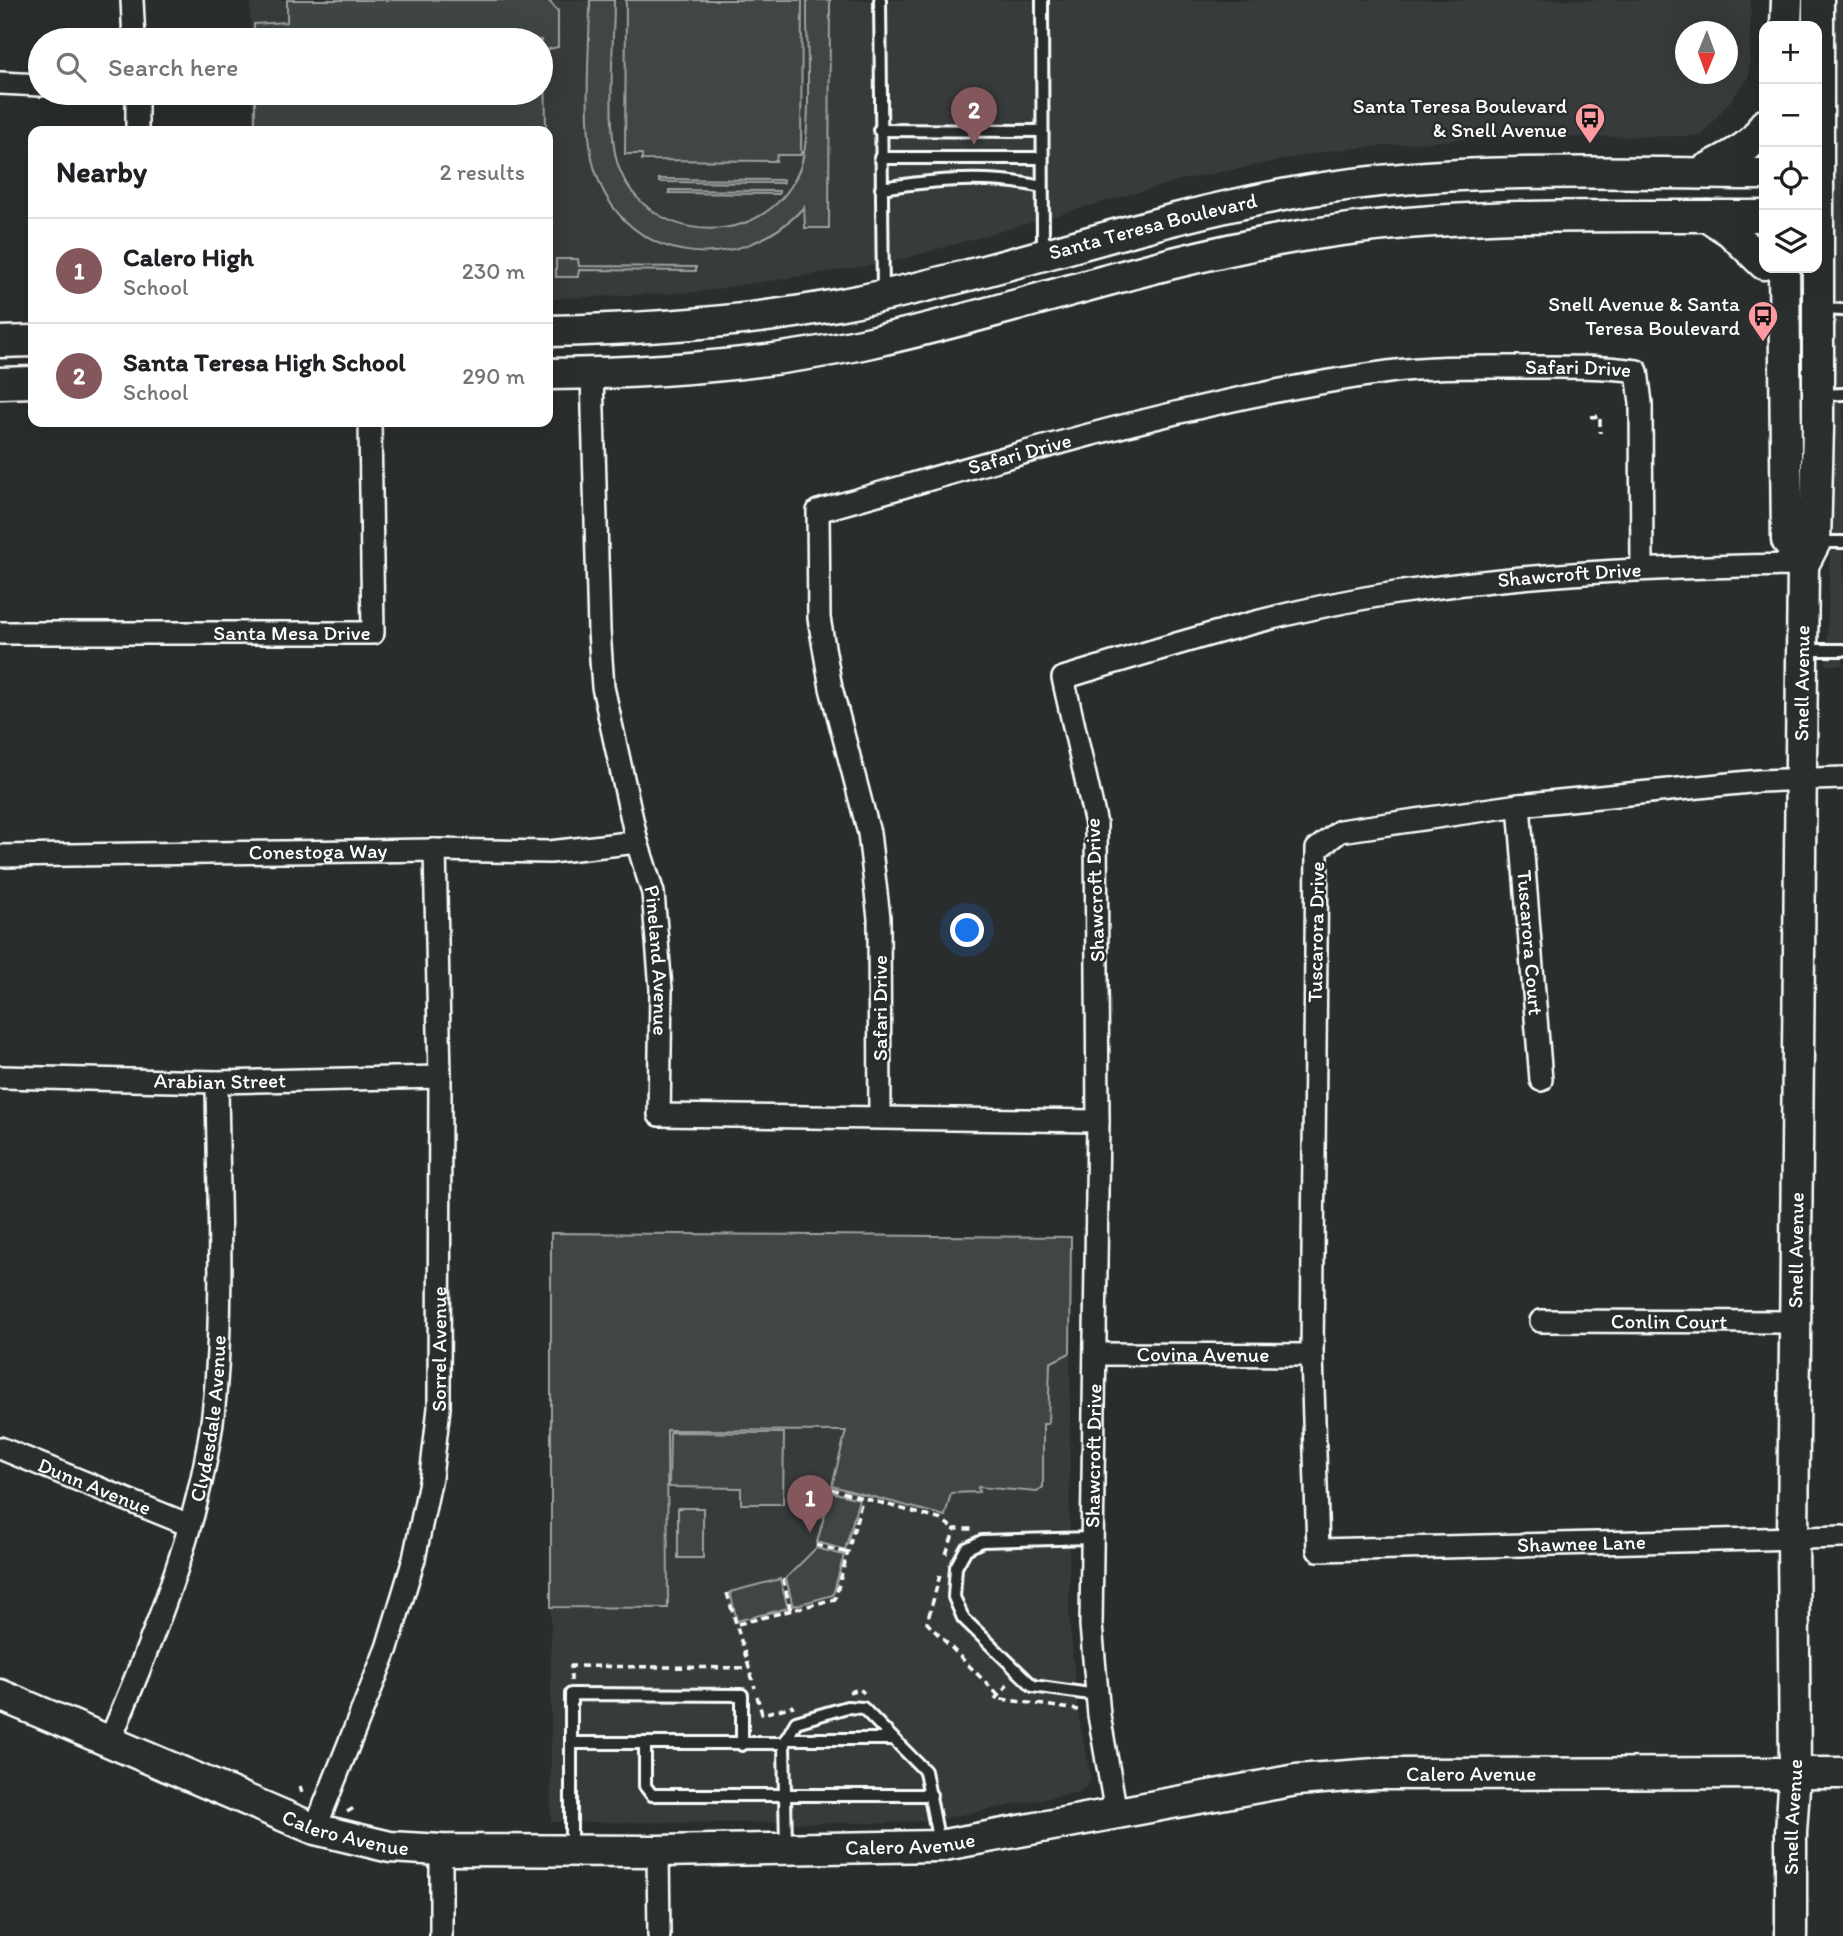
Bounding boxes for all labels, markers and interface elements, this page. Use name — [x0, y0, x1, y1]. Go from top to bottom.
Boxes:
north arrow — [1675, 21, 1738, 84]
map controls — [1759, 21, 1822, 273]
button: + — [1759, 21, 1822, 84]
search box — [28, 28, 553, 105]
icon: search — [52, 48, 90, 86]
text: Search here — [108, 51, 238, 83]
button: − — [1759, 84, 1822, 147]
pin: 2 — [951, 87, 997, 145]
place label: Santa Teresa Boulevard & Snell Avenue — [1353, 93, 1567, 142]
bus stop icon: Santa Teresa Boulevard & Snell Avenue — [1573, 101, 1607, 145]
button: locate — [1759, 147, 1822, 210]
text: Nearby — [56, 153, 147, 190]
text: 2 results — [439, 158, 525, 186]
street label: Santa Teresa Boulevard — [1046, 187, 1259, 265]
button: layers — [1759, 210, 1822, 273]
text: Calero High — [123, 241, 254, 273]
text: 1 — [74, 257, 84, 285]
text: 230 m — [462, 257, 525, 285]
text: School — [123, 273, 188, 301]
place label: Snell Avenue & Santa Teresa Boulevard — [1548, 291, 1741, 340]
bus stop icon: Snell Avenue & Santa Teresa Boulevard — [1746, 299, 1780, 343]
text: Santa Teresa High School — [123, 346, 406, 378]
street label: Safari Drive — [1525, 354, 1632, 382]
text: 2 — [73, 362, 85, 390]
text: 290 m — [462, 362, 525, 390]
text: School — [123, 378, 188, 406]
street label: Safari Drive — [965, 427, 1074, 480]
street label: Shawcroft Drive — [1496, 556, 1642, 592]
street label: Santa Mesa Drive — [213, 620, 371, 645]
street label: Snell Avenue — [1788, 625, 1814, 741]
street label: Shawcroft Drive — [1079, 818, 1110, 963]
street label: Conestoga Way — [248, 838, 388, 865]
street label: Tuscarora Drive — [1302, 861, 1329, 1003]
street label: Tuscarora Court — [1512, 869, 1549, 1016]
street label: Pineland Avenue — [639, 882, 674, 1036]
your location — [950, 913, 984, 947]
street label: Safari Drive — [867, 955, 892, 1061]
street label: Arabian Street — [154, 1067, 286, 1094]
street label: Snell Avenue — [1782, 1192, 1809, 1308]
street label: Sorrel Avenue — [426, 1286, 451, 1412]
street label: Conlin Court — [1611, 1308, 1727, 1334]
street label: Clydesdale Avenue — [184, 1335, 231, 1504]
street label: Covina Avenue — [1136, 1341, 1270, 1367]
street label: Shawcroft Drive — [1079, 1383, 1106, 1528]
street label: Dunn Avenue — [34, 1452, 155, 1520]
pin: 1 — [787, 1475, 833, 1533]
street label: Shawnee Lane — [1517, 1529, 1646, 1557]
street label: Snell Avenue — [1778, 1759, 1807, 1875]
street label: Calero Avenue — [1406, 1761, 1536, 1786]
street label: Calero Avenue — [279, 1804, 409, 1860]
street label: Calero Avenue — [845, 1827, 977, 1860]

